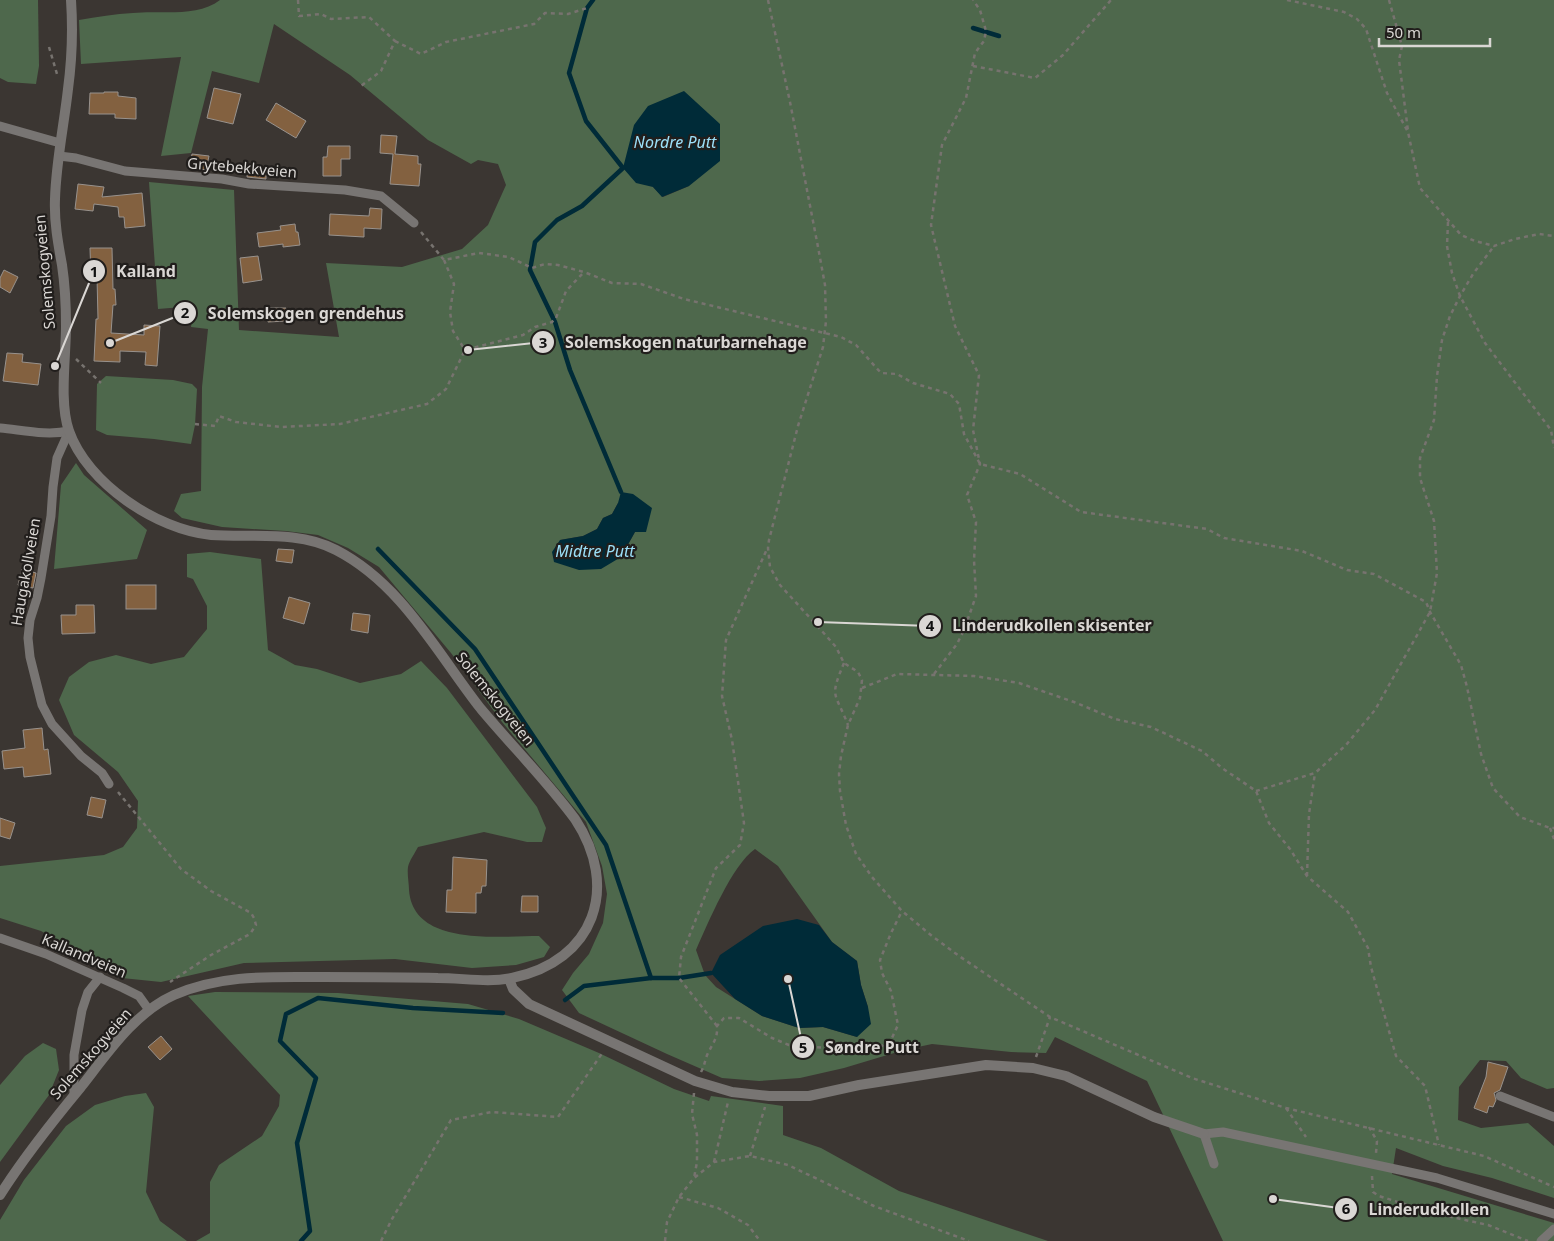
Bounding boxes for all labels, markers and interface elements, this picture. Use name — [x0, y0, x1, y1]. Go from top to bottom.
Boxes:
scale bar — [1379, 15, 1490, 47]
text: 50 m — [1386, 22, 1421, 42]
water label: Nordre Putt — [634, 131, 717, 153]
street label: Grytebekkveien — [186, 152, 298, 182]
street label: Solemskogveien — [29, 214, 59, 330]
callout: Kalland — [81, 256, 186, 287]
text: Kalland — [116, 260, 176, 282]
text: 1 — [90, 261, 98, 281]
callout: Solemskogen grendehus — [172, 298, 414, 329]
text: 2 — [181, 302, 190, 322]
text: Solemskogen grendehus — [208, 302, 404, 324]
callout: Solemskogen naturbarnehage — [530, 327, 817, 358]
text: Solemskogen naturbarnehage — [565, 331, 807, 353]
text: 3 — [539, 332, 547, 352]
street label: Haugakollveien — [6, 516, 44, 627]
water label: Midtre Putt — [555, 540, 635, 562]
callout: Linderudkollen skisenter — [918, 610, 1162, 641]
text: Linderudkollen skisenter — [952, 614, 1152, 636]
text: 4 — [926, 615, 935, 635]
street label: Solemskogveien — [452, 647, 540, 749]
street label: Kallandveien — [39, 928, 130, 982]
street label: Solemskogveien — [45, 1003, 135, 1103]
callout: Søndre Putt — [790, 1032, 929, 1063]
text: Søndre Putt — [825, 1036, 919, 1058]
text: 5 — [799, 1037, 807, 1057]
callout: Linderudkollen — [1334, 1193, 1499, 1224]
text: 6 — [1342, 1198, 1351, 1218]
text: Linderudkollen — [1369, 1198, 1489, 1220]

